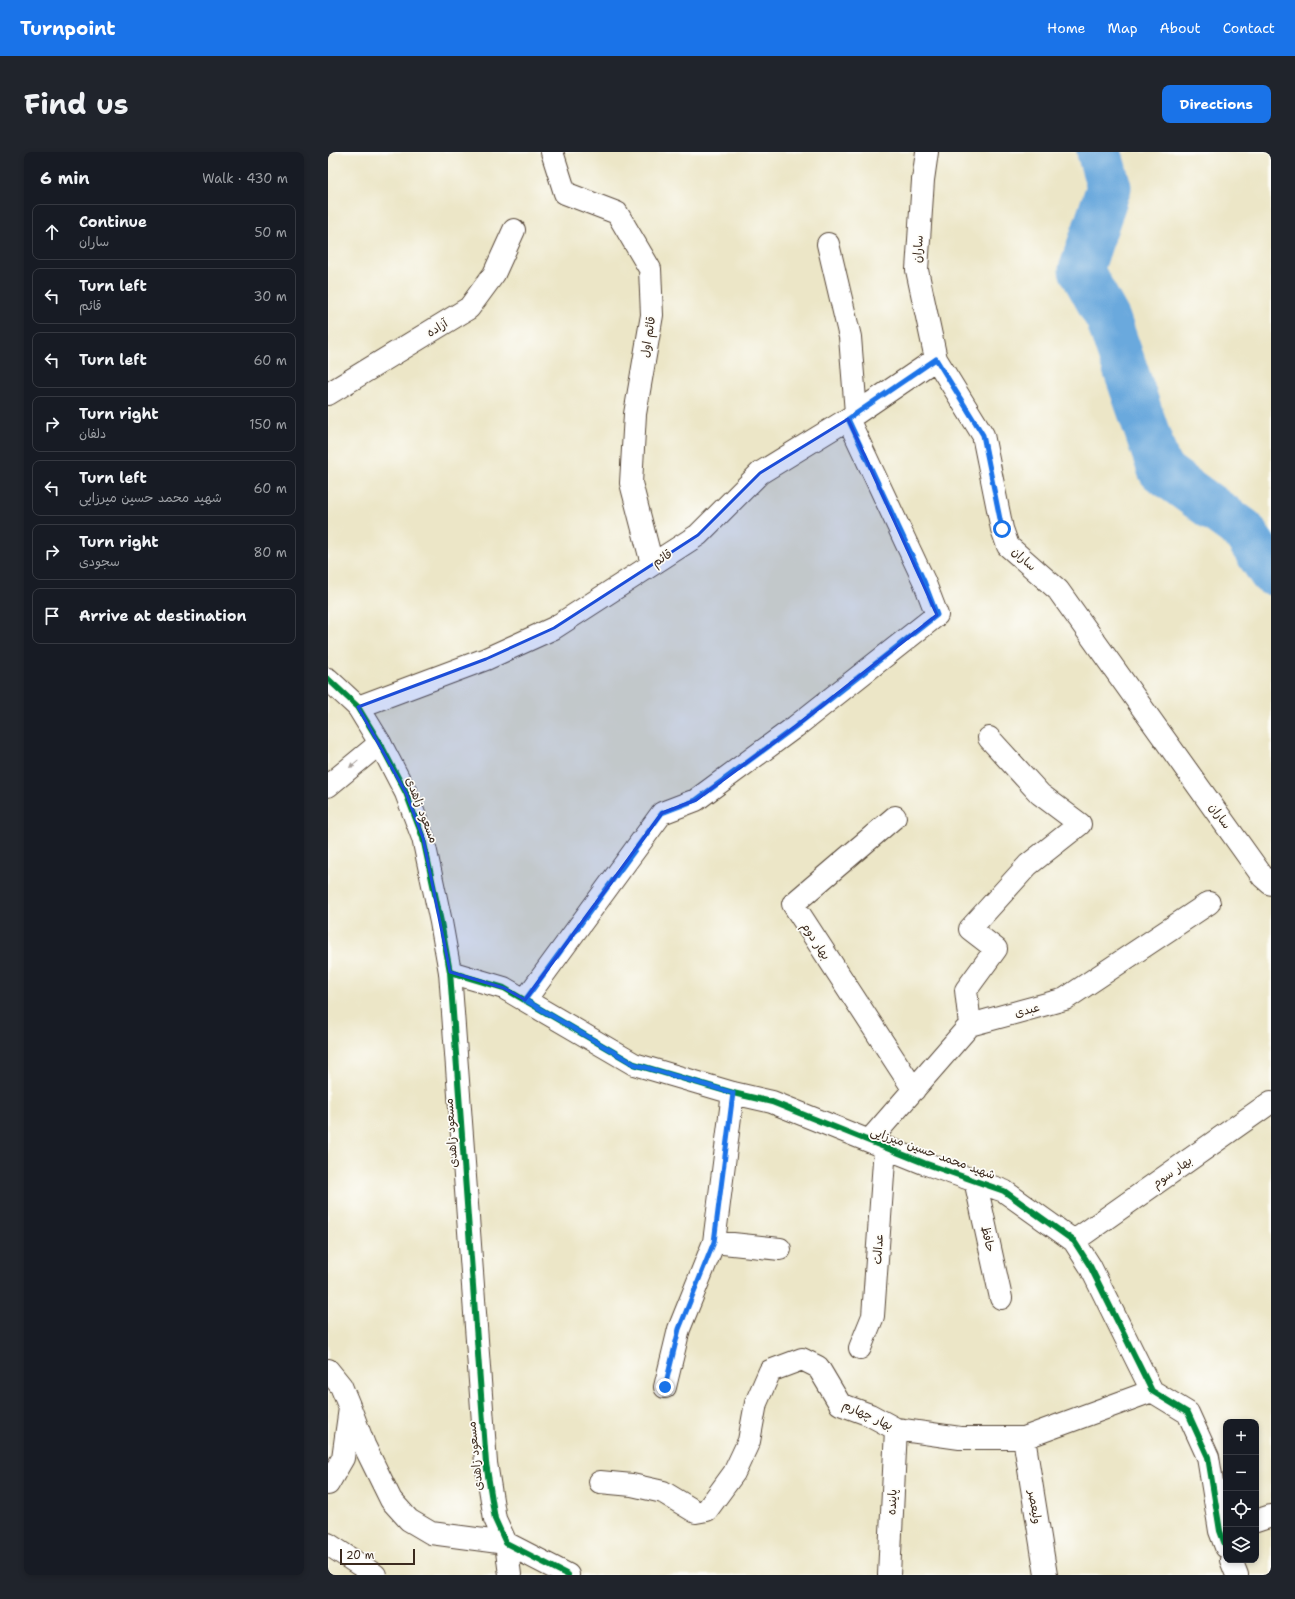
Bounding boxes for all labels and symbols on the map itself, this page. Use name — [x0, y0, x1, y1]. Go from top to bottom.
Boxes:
street label: ساران — [909, 234, 927, 264]
street label: آزاده — [423, 315, 452, 341]
street label: قائم اول — [637, 315, 660, 359]
route start — [993, 520, 1011, 538]
street label: ساران — [1008, 544, 1040, 574]
street label: قائم — [649, 546, 676, 571]
one-way arrow — [349, 760, 359, 769]
street label: مسعود زاهدی — [402, 775, 442, 845]
street label: ساران — [1205, 800, 1235, 832]
street label: بهار دوم — [797, 919, 834, 963]
street label: عبدی — [1013, 999, 1041, 1021]
street label: مسعود زاهدی — [441, 1098, 461, 1168]
street label: شهید محمد حسین میرزایی — [868, 1123, 998, 1183]
street label: بهار سوم — [1149, 1153, 1196, 1192]
street label: حافظ — [977, 1224, 999, 1254]
street label: عدالت — [869, 1233, 887, 1265]
route end — [656, 1378, 674, 1396]
street label: بهار چهارم — [840, 1396, 896, 1435]
street label: مسعود زاهدی — [463, 1420, 487, 1492]
street label: ولیعصر — [1024, 1488, 1046, 1525]
street label: پاینده — [883, 1489, 901, 1515]
scale bar — [340, 1547, 415, 1566]

